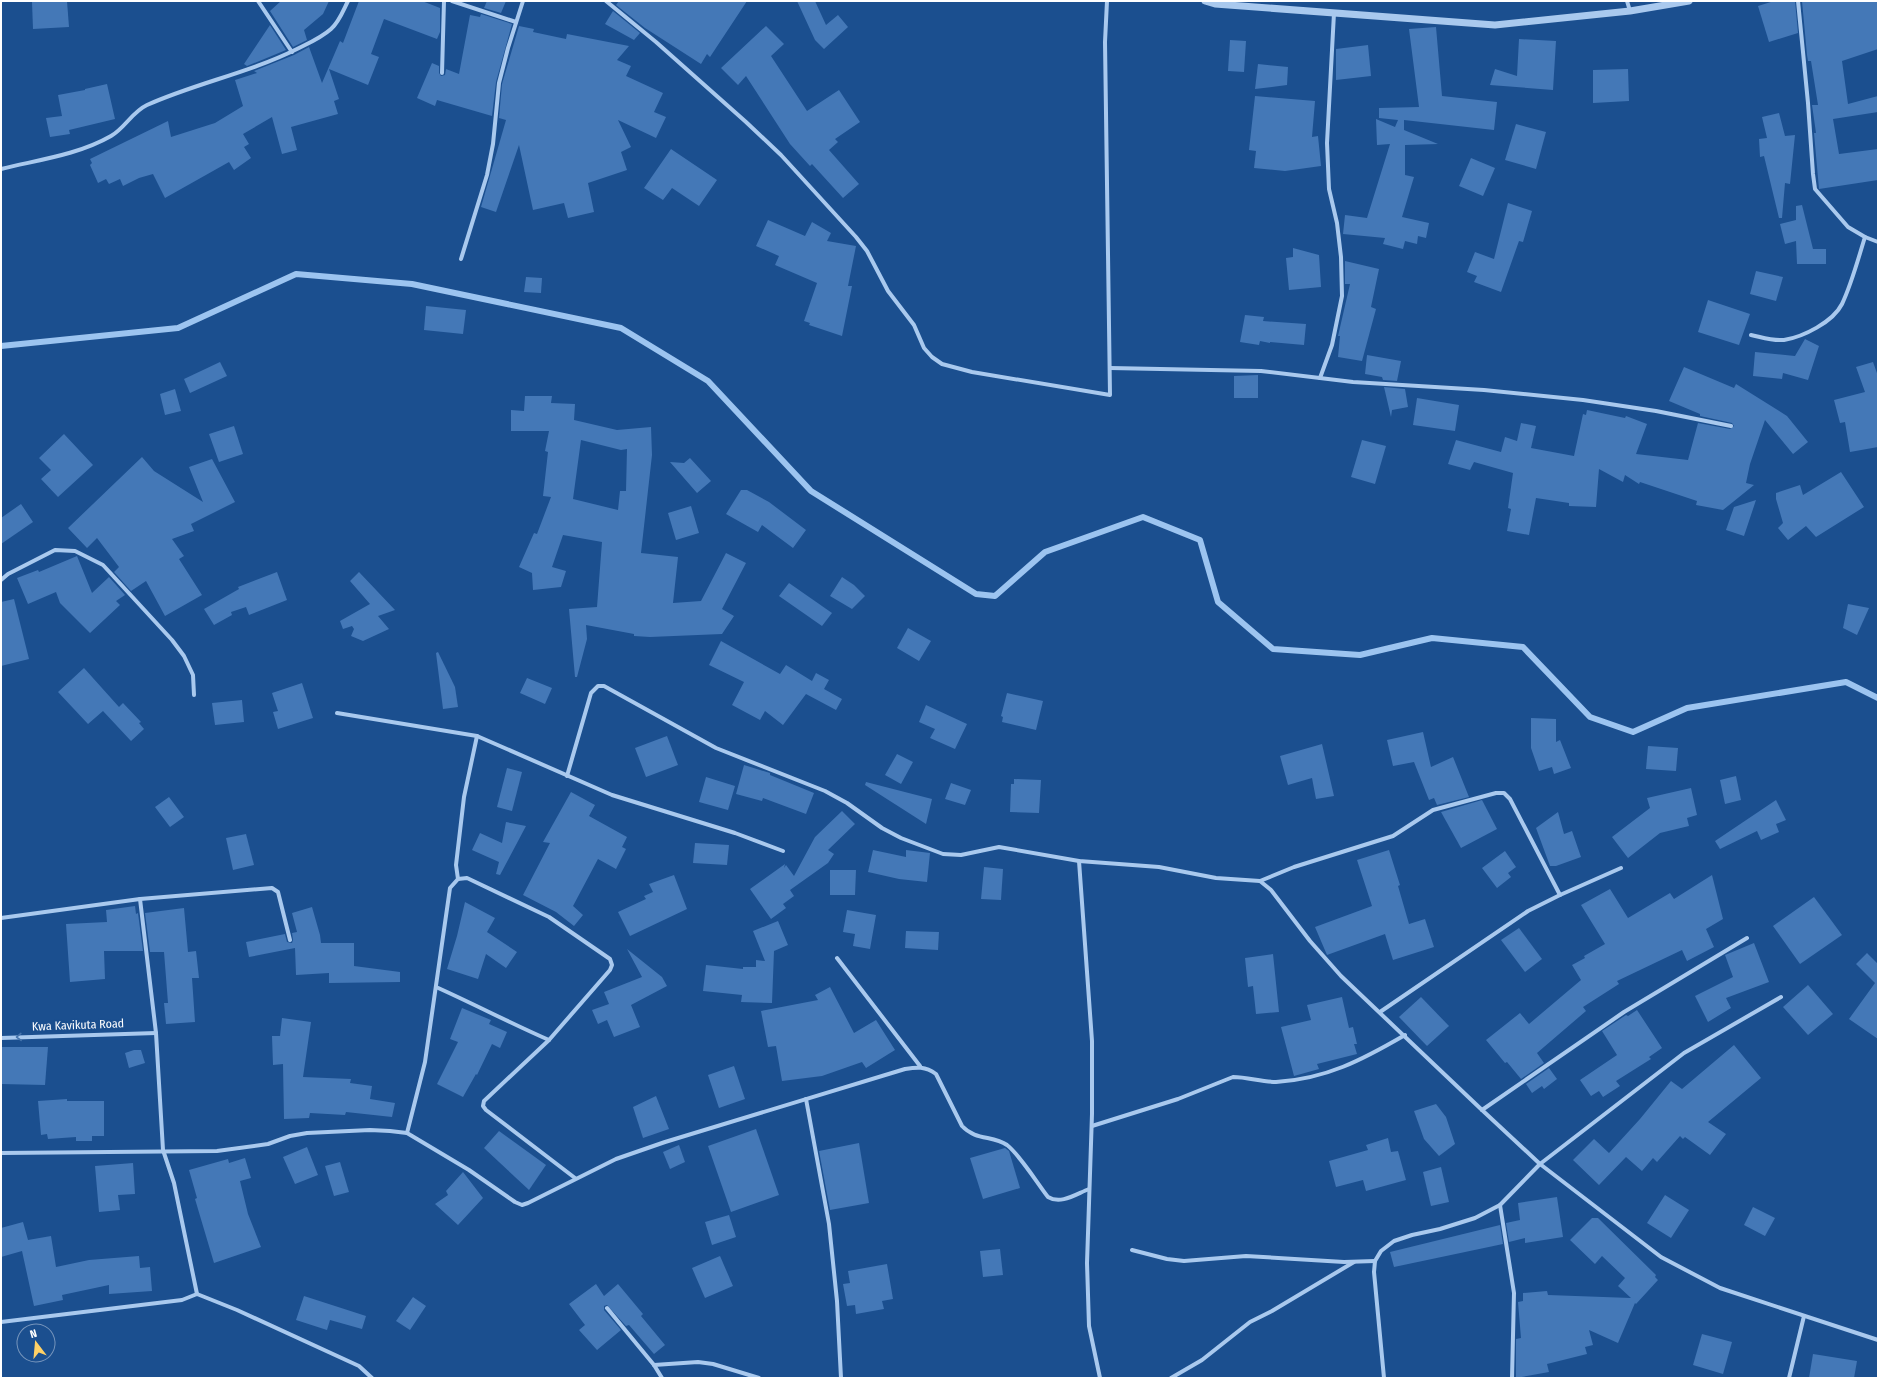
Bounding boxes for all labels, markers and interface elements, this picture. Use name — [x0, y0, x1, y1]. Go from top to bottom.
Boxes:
street label: Kwa Kavikuta Road — [32, 1016, 124, 1034]
one-way arrow — [16, 1033, 22, 1041]
north arrow — [16, 1323, 56, 1363]
text: N — [28, 1327, 38, 1341]

